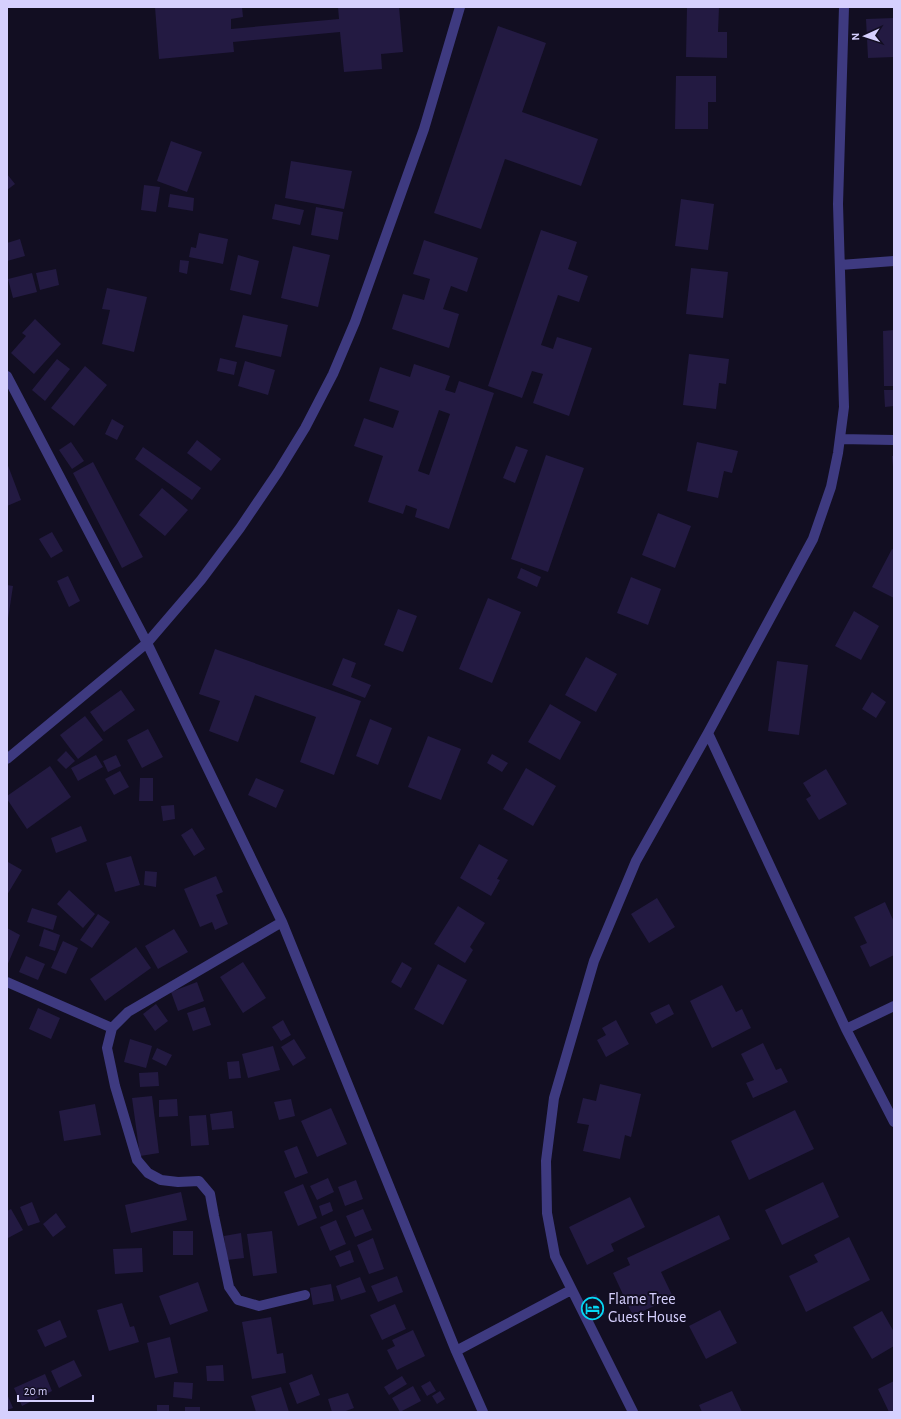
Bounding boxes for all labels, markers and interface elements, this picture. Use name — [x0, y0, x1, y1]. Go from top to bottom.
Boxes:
north arrow — [845, 16, 885, 56]
text: N — [850, 32, 861, 41]
place label: Flame Tree Guest House — [608, 1291, 686, 1325]
hotel icon: Flame Tree Guest House — [580, 1295, 606, 1321]
scale bar — [18, 1377, 93, 1403]
text: 20 m — [24, 1385, 47, 1397]

